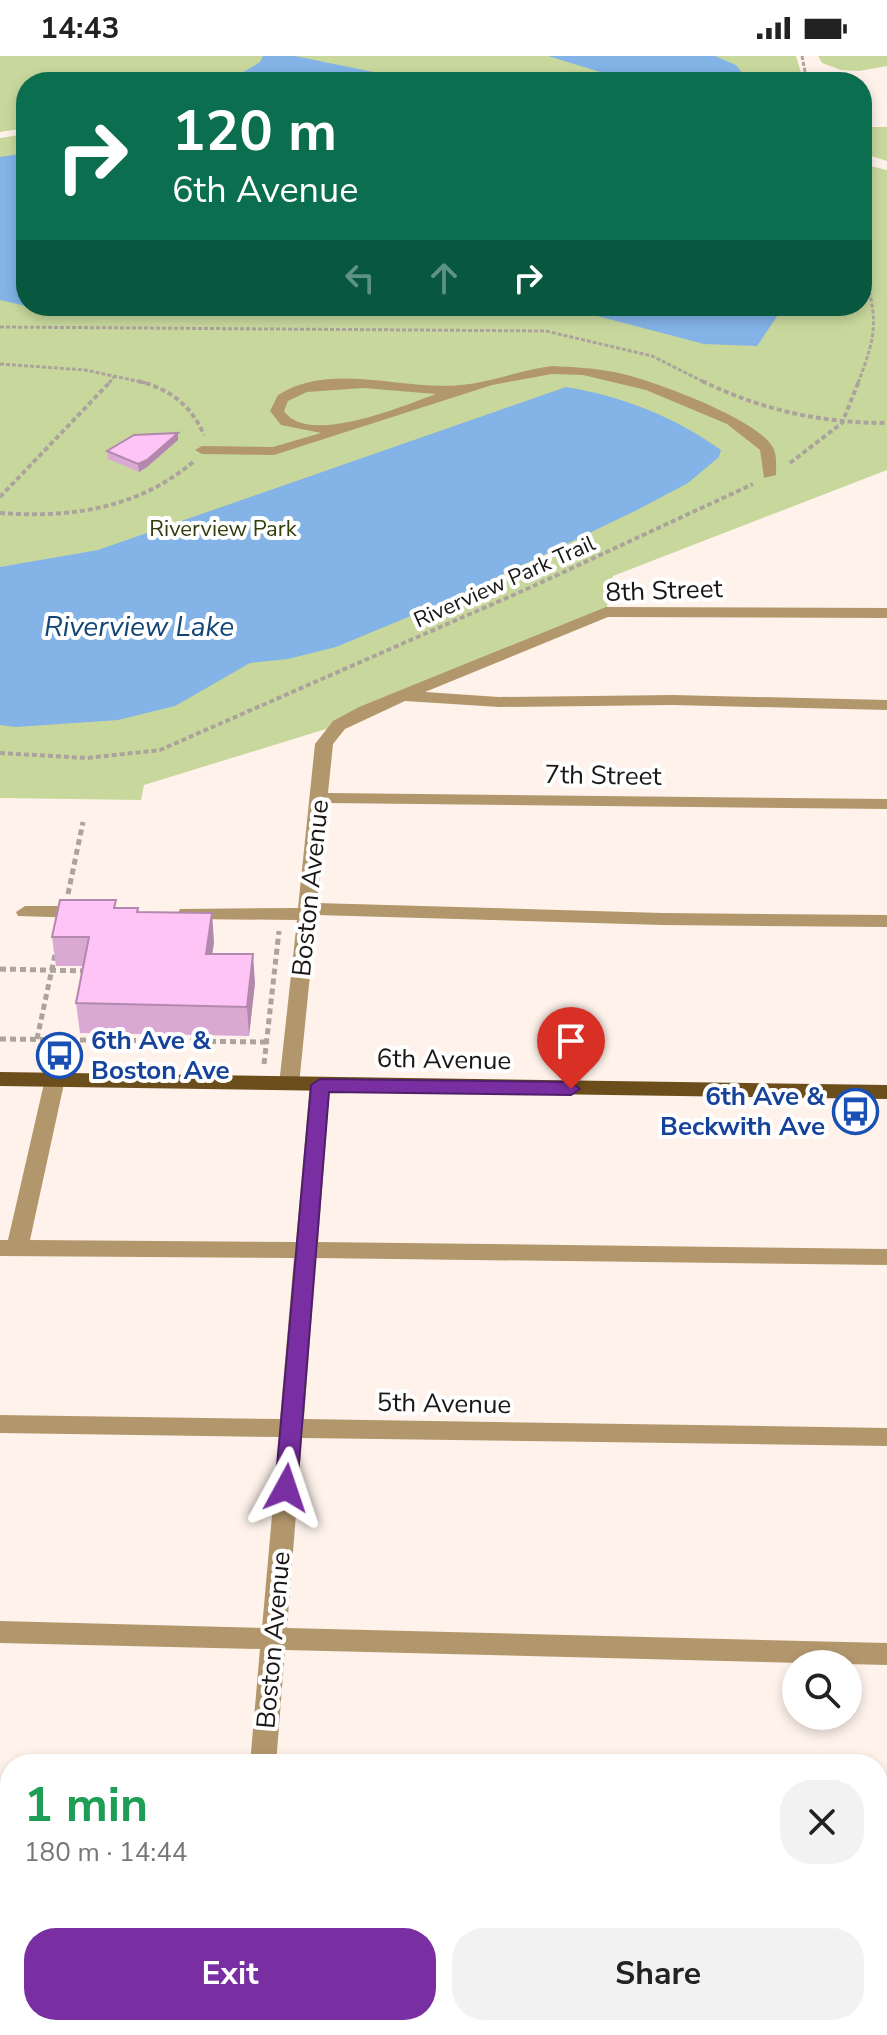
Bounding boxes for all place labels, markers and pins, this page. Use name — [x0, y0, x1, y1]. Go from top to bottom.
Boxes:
pin — [537, 1007, 605, 1089]
place label: 6th Ave & Boston Ave — [91, 1023, 230, 1088]
bus stop icon: 6th Ave & Boston Ave — [36, 1031, 84, 1079]
place label: 6th Ave & Beckwith Ave — [660, 1079, 826, 1144]
bus stop icon: 6th Ave & Beckwith Ave — [832, 1087, 880, 1135]

